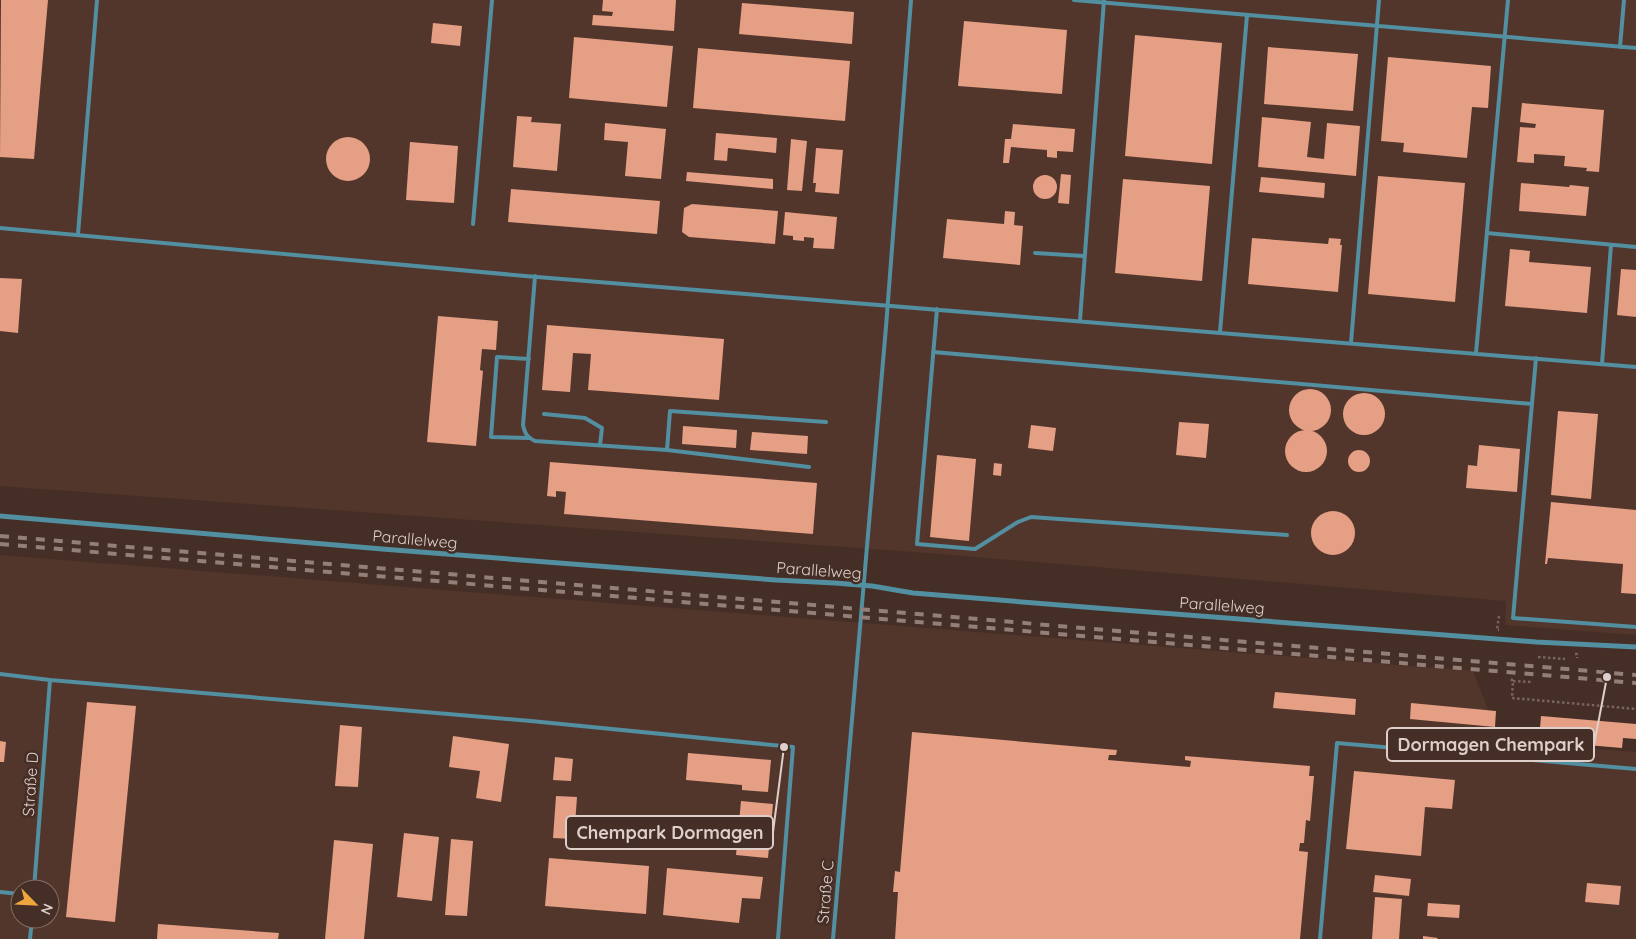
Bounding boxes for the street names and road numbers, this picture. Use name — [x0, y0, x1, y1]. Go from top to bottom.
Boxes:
street label: Parallelweg — [372, 525, 458, 553]
street label: Parallelweg — [776, 557, 862, 583]
street label: Parallelweg — [1179, 592, 1265, 618]
street label: Straße D — [18, 751, 42, 817]
street label: Straße C — [812, 859, 838, 925]

